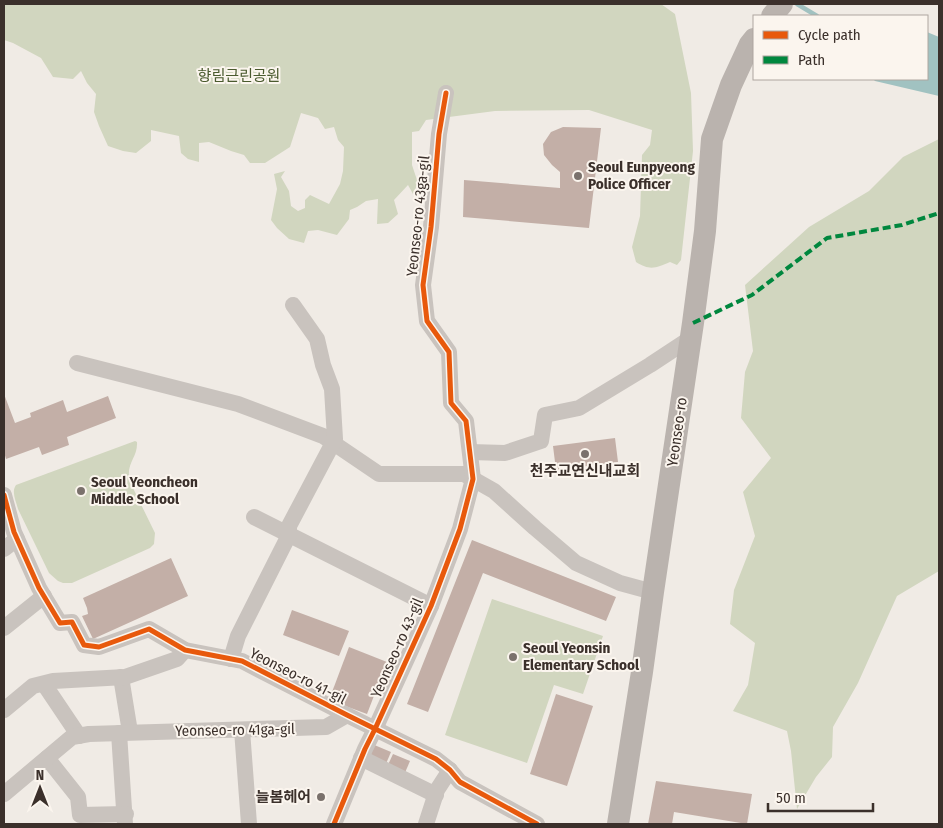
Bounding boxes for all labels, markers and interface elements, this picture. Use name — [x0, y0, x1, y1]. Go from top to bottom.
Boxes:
legend — [753, 15, 928, 80]
text: Cycle path — [798, 26, 861, 44]
text: Path — [798, 51, 825, 69]
park label: 향림근린공원 — [198, 67, 280, 85]
street label: Yeonseo-ro 43ga-gil — [403, 155, 433, 277]
place label: Seoul Eunpyeong Police Officer — [588, 158, 695, 193]
marker: Seoul Eunpyeong Police Officer — [572, 170, 584, 182]
street label: Yeonseo-ro — [663, 396, 691, 468]
marker: 천주교연신내교회 — [579, 448, 591, 460]
place label: 천주교연신내교회 — [530, 462, 640, 480]
place label: Seoul Yeoncheon Middle School — [91, 473, 198, 508]
marker: Seoul Yeoncheon Middle School — [75, 485, 87, 497]
street label: Yeonseo-ro 43-gil — [367, 595, 427, 701]
place label: Seoul Yeonsin Elementary School — [523, 639, 640, 674]
street label: Yeonseo-ro 41-gil — [247, 644, 349, 708]
marker: Seoul Yeonsin Elementary School — [507, 651, 519, 663]
street label: Yeonseo-ro 41ga-gil — [175, 720, 295, 740]
north arrow — [15, 763, 65, 813]
text: N — [36, 767, 44, 784]
scale bar — [768, 780, 873, 812]
place label: 늘봄헤어 — [256, 788, 311, 806]
text: 50 m — [776, 789, 806, 807]
marker: 늘봄헤어 — [315, 791, 327, 803]

